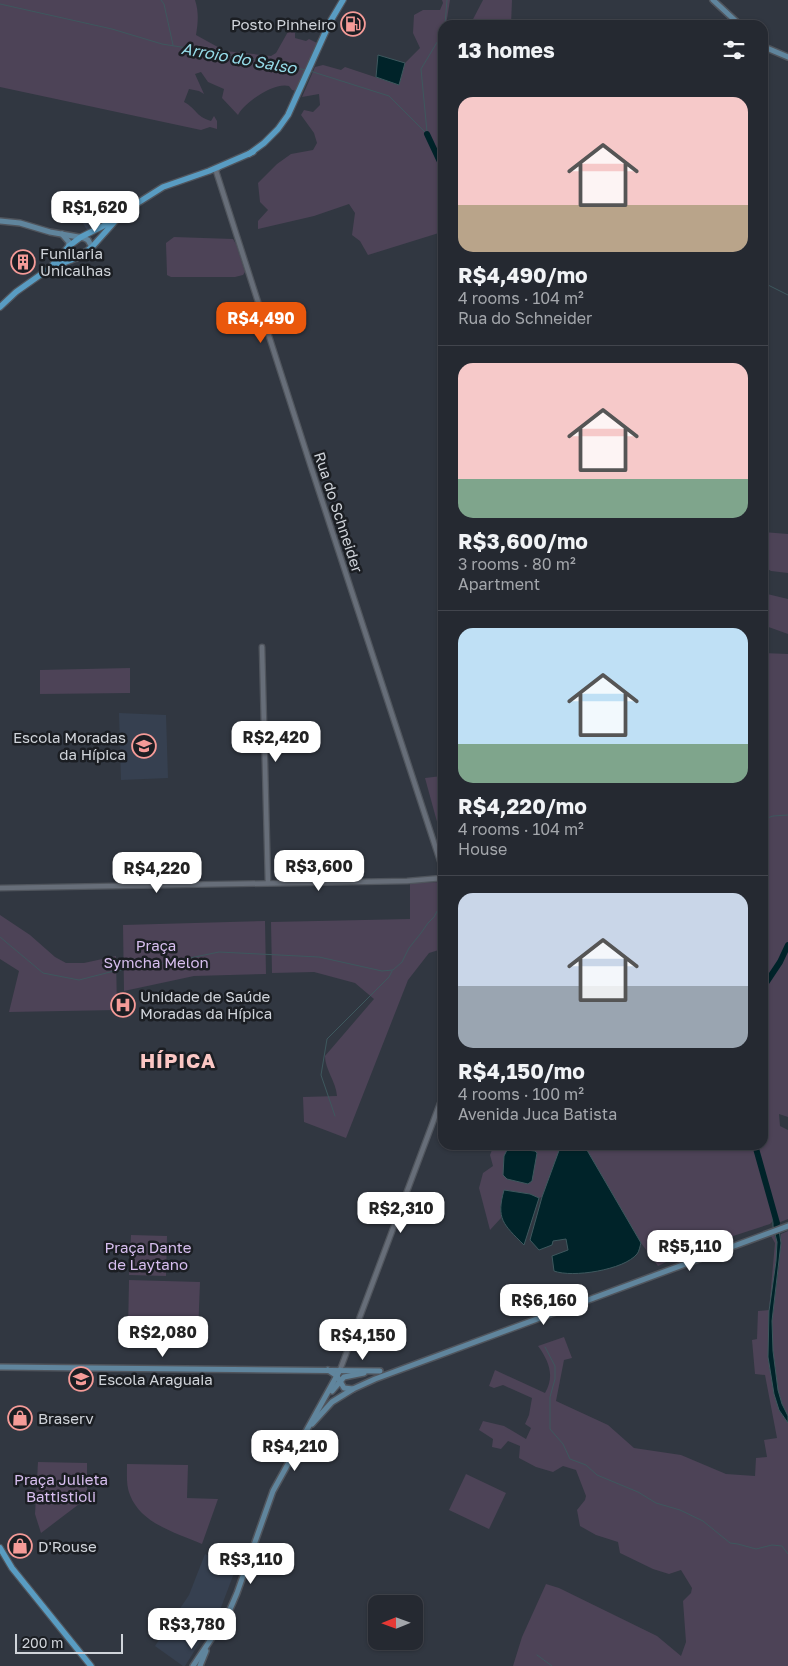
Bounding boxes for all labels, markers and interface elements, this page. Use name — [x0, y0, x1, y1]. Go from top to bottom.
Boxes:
fuel station icon: Posto Pinheiro — [340, 11, 366, 37]
place label: Posto Pinheiro — [231, 15, 336, 33]
icon: filters — [720, 36, 748, 64]
text: 13 homes — [458, 37, 555, 63]
water label: Arroio do Salso — [180, 38, 299, 78]
icon: home — [558, 130, 648, 220]
pin: R$1,620 — [49, 190, 141, 233]
text: R$1,620 — [62, 197, 128, 217]
place label: Funilaria Unicalhas — [40, 244, 111, 279]
building icon: Funilaria Unicalhas — [10, 249, 36, 275]
text: R$4,490/mo — [458, 262, 588, 288]
text: 4 rooms · 104 m² — [458, 288, 584, 308]
pin: R$4,490 — [215, 302, 307, 344]
text: R$4,490 — [227, 308, 295, 328]
text: Rua do Schneider — [458, 308, 592, 328]
icon: home — [558, 395, 648, 485]
street label: Rua do Schneider — [311, 449, 367, 575]
text: R$3,600/mo — [458, 528, 588, 554]
text: 3 rooms · 80 m² — [458, 554, 576, 574]
text: Apartment — [458, 574, 540, 594]
icon: home — [558, 660, 648, 750]
pin: R$2,420 — [230, 720, 322, 763]
text: R$2,420 — [243, 727, 309, 747]
place label: Escola Moradas da Hípica — [13, 728, 126, 763]
school or university icon: Escola Moradas da Hípica — [131, 733, 157, 759]
text: R$4,220/mo — [458, 793, 587, 819]
text: 4 rooms · 104 m² — [458, 819, 584, 839]
text: House — [458, 839, 507, 859]
pin: R$3,600 — [273, 850, 365, 892]
pin: R$4,220 — [111, 852, 203, 894]
text: R$3,600 — [285, 856, 353, 876]
text: R$4,220 — [124, 858, 190, 878]
icon: home — [558, 925, 648, 1015]
park label: Praça Symcha Melon — [103, 936, 209, 971]
place label: Unidade de Saúde Moradas da Hípica — [140, 987, 272, 1022]
hospital icon: Unidade de Saúde Moradas da Hípica — [110, 992, 136, 1018]
district label: HÍPICA — [140, 1048, 216, 1072]
text: R$4,150/mo — [458, 1058, 585, 1084]
text: 4 rooms · 100 m² — [458, 1084, 584, 1104]
text: Avenida Juca Batista — [458, 1104, 617, 1124]
pin: R$2,310 — [355, 1192, 447, 1234]
text: R$2,310 — [368, 1198, 434, 1218]
pin: R$5,110 — [644, 1230, 736, 1272]
text: R$5,110 — [658, 1236, 722, 1256]
park label: Praça Dante de Laytano — [104, 1238, 192, 1273]
pin: R$6,160 — [498, 1284, 590, 1326]
text: R$6,160 — [511, 1290, 577, 1310]
pin: R$2,080 — [117, 1316, 209, 1358]
pin: R$4,150 — [317, 1318, 409, 1361]
text: R$2,080 — [129, 1322, 197, 1342]
text: R$4,150 — [330, 1325, 396, 1345]
school or university icon: Escola Araguaia — [68, 1366, 94, 1392]
place label: Escola Araguaia — [98, 1370, 213, 1388]
shop icon: Braserv — [7, 1405, 33, 1431]
place label: Braserv — [38, 1409, 94, 1427]
pin: R$4,210 — [249, 1430, 341, 1472]
text: R$4,210 — [262, 1436, 328, 1456]
park label: Praça Julieta Battistioli — [14, 1470, 108, 1505]
shop icon: D'Rouse — [7, 1533, 33, 1559]
place label: D'Rouse — [38, 1537, 97, 1555]
pin: R$3,110 — [205, 1542, 297, 1585]
text: R$3,110 — [219, 1549, 283, 1569]
north arrow — [368, 1595, 422, 1650]
map controls — [368, 1595, 423, 1650]
pin: R$3,780 — [146, 1608, 238, 1650]
text: R$3,780 — [159, 1614, 225, 1634]
scale bar — [15, 1631, 122, 1654]
text: 200 m — [22, 1634, 63, 1651]

